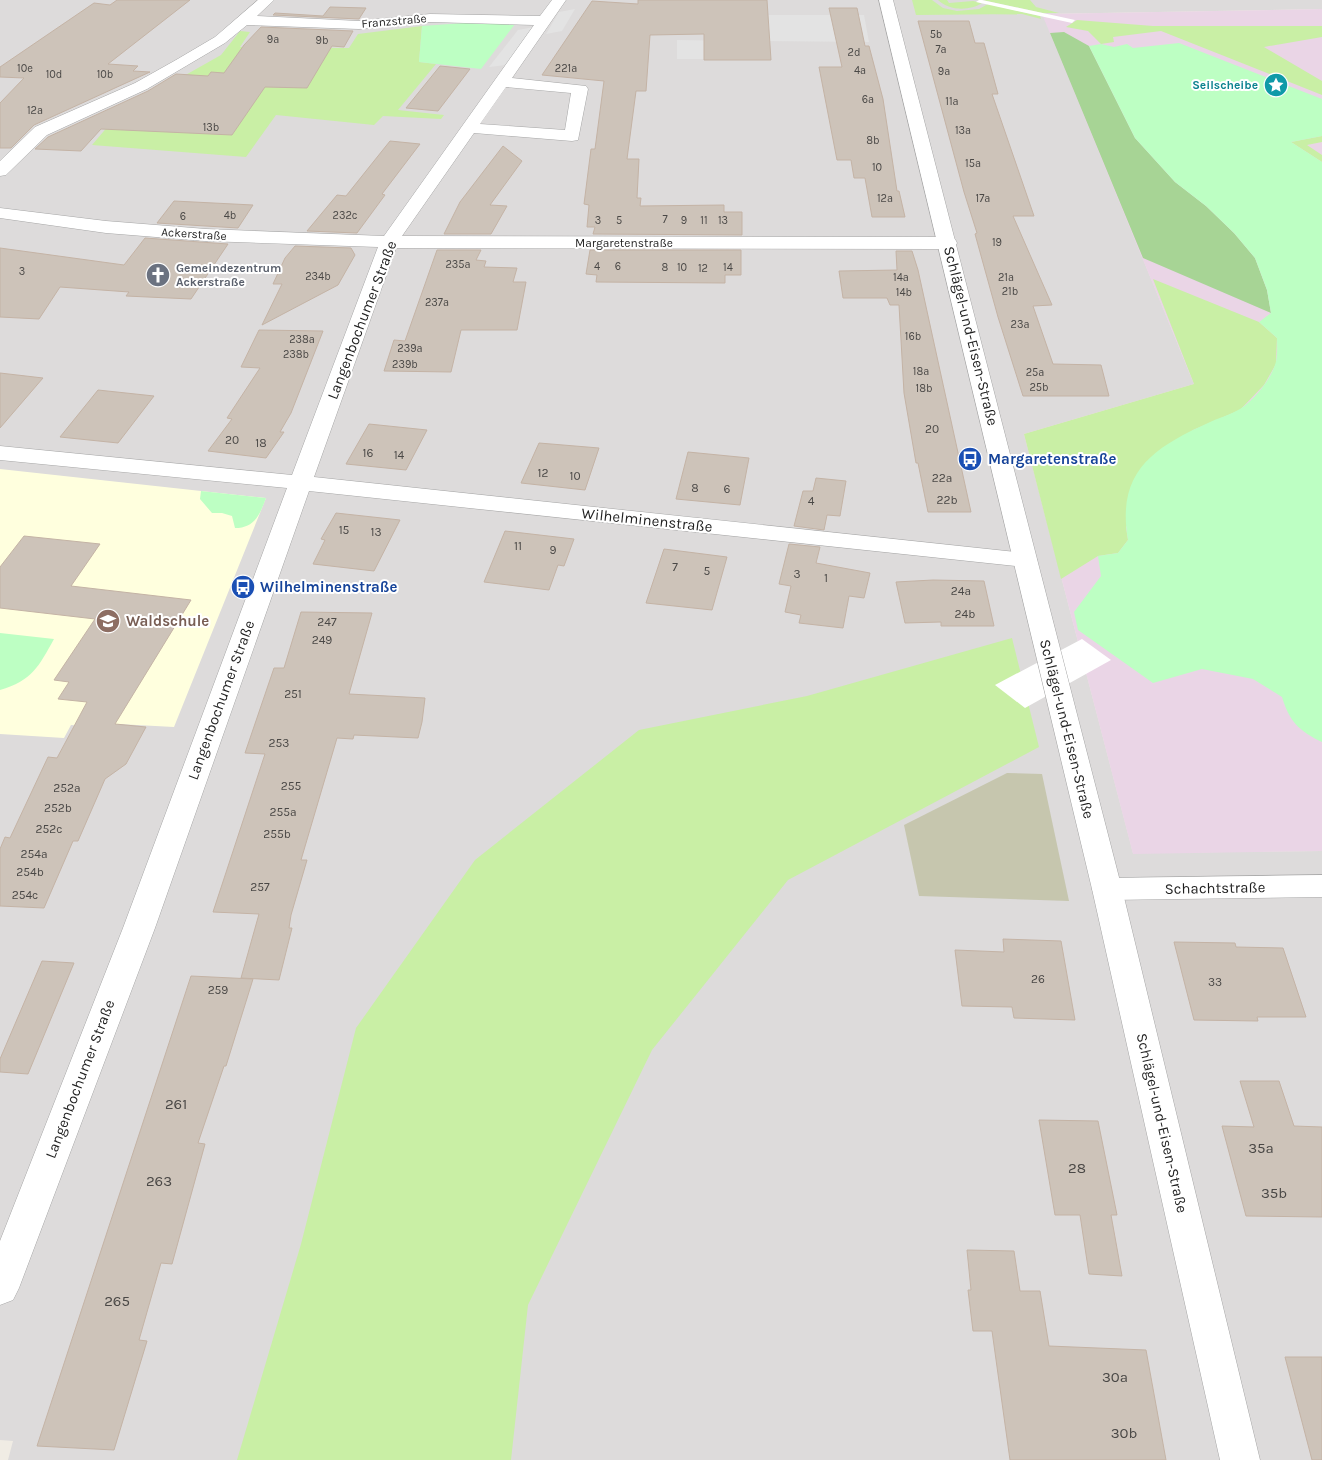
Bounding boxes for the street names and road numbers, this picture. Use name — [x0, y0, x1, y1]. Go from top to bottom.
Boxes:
street label: Franzstraße — [361, 11, 427, 31]
street label: Ackerstraße — [161, 225, 227, 243]
street label: Margaretenstraße — [575, 236, 673, 250]
street label: Langenbochumer Straße — [323, 238, 401, 402]
street label: Schlägel-und-Eisen-Straße — [940, 244, 1002, 428]
street label: Wilhelminenstraße — [581, 504, 713, 536]
street label: Langenbochumer Straße — [184, 618, 258, 782]
street label: Schlägel-und-Eisen-Straße — [1036, 637, 1098, 821]
street label: Schachtstraße — [1165, 878, 1265, 898]
street label: Langenbochumer Straße — [41, 997, 119, 1161]
street label: Schlägel-und-Eisen-Straße — [1133, 1031, 1191, 1215]

